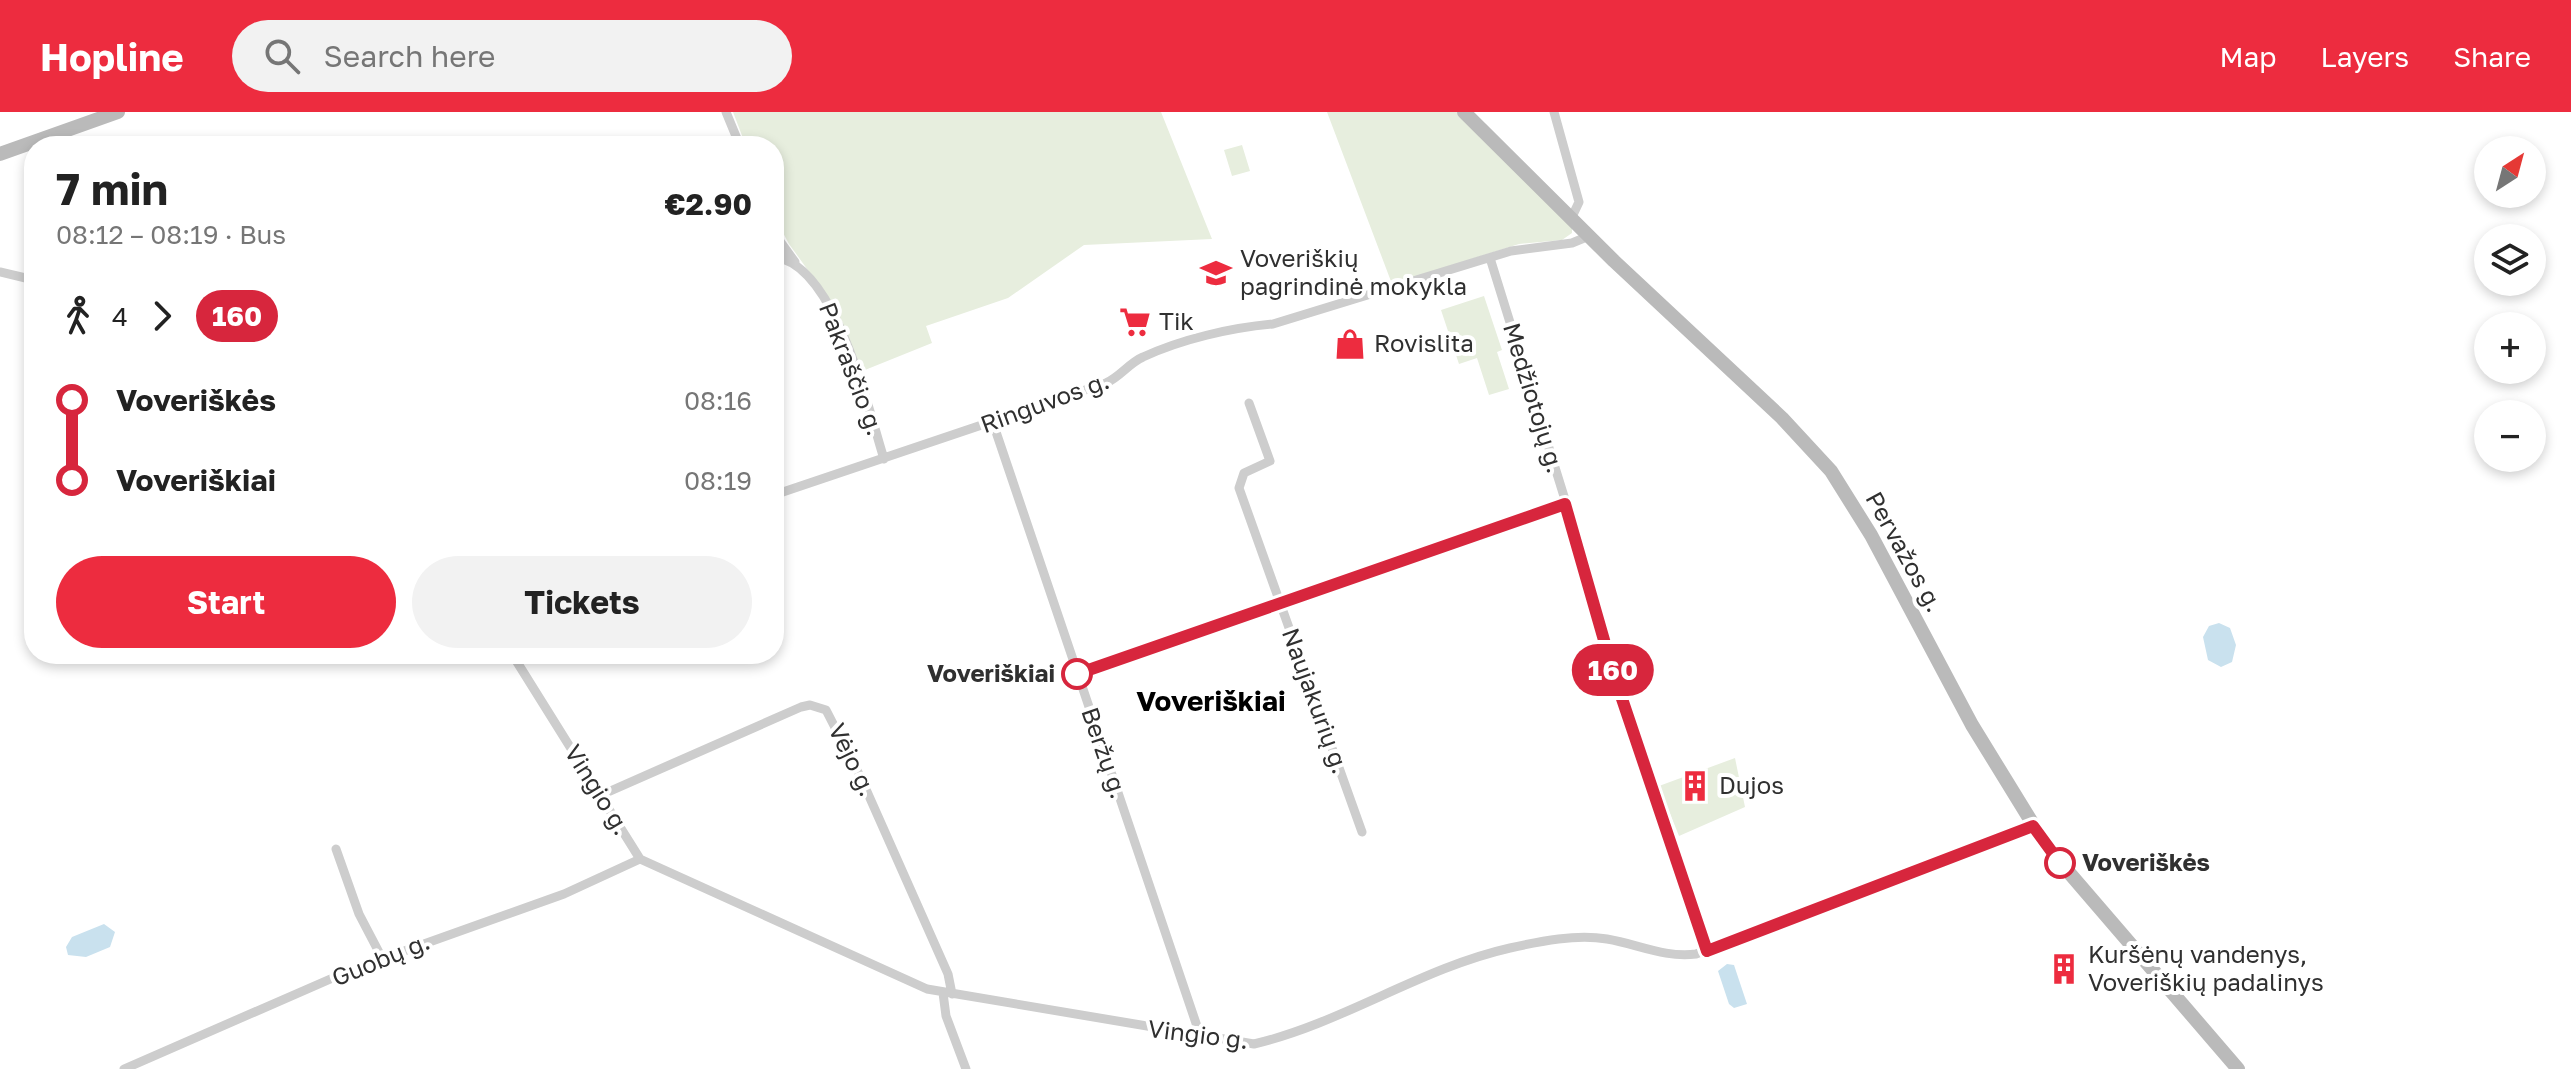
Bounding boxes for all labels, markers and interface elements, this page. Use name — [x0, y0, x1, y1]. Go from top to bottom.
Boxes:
search box — [232, 20, 792, 92]
text: Hopline — [40, 34, 184, 79]
icon: search — [260, 34, 304, 78]
text: Search here — [324, 38, 496, 74]
text: Map — [2219, 40, 2277, 73]
text: Layers — [2321, 40, 2409, 73]
text: Share — [2453, 40, 2531, 73]
north arrow — [2474, 136, 2546, 208]
map controls — [2474, 136, 2546, 472]
text: 7 min — [56, 162, 168, 215]
text: €2.90 — [664, 186, 752, 222]
text: 08:12 – 08:19 · Bus — [56, 219, 286, 250]
button: layers — [2474, 224, 2546, 296]
place label: Voveriškių pagrindinė mokykla — [1240, 243, 1467, 300]
school or university icon: Voveriškių pagrindinė mokykla — [1199, 256, 1233, 290]
icon: walk — [56, 294, 100, 338]
icon: forward — [140, 294, 184, 338]
street label: Pakraščio g. — [814, 298, 891, 439]
text: 160 — [212, 299, 262, 332]
text: 4 — [112, 301, 128, 332]
supermarket icon: Tik — [1118, 305, 1152, 339]
place label: Tik — [1159, 306, 1194, 335]
button: + — [2474, 312, 2546, 384]
street label: Medžiotojų g. — [1498, 319, 1571, 476]
shop icon: Rovislita — [1333, 327, 1367, 361]
place label: Rovislita — [1374, 328, 1474, 357]
street label: Ringuvos g. — [976, 365, 1113, 438]
text: Voveriškės — [116, 382, 276, 418]
text: 08:16 — [684, 385, 752, 416]
button: − — [2474, 400, 2546, 472]
text: Voveriškiai — [116, 462, 276, 498]
text: 08:19 — [684, 465, 752, 496]
street label: Pervažos g. — [1860, 486, 1950, 617]
button: Start — [56, 556, 396, 648]
button: Tickets — [412, 556, 752, 648]
street label: Naujakurių g. — [1277, 624, 1356, 777]
line badge: 160 — [1567, 644, 1659, 696]
text: 160 — [1588, 653, 1638, 686]
place label: Voveriškiai — [927, 658, 1055, 687]
marker: Voveriškiai — [1062, 659, 1092, 689]
district label: Voveriškiai — [1136, 684, 1286, 717]
street label: Beržų g. — [1076, 703, 1134, 802]
street label: Vėjo g. — [823, 718, 883, 800]
street label: Vingio g. — [559, 739, 637, 840]
building icon: Dujos — [1678, 769, 1712, 803]
place label: Dujos — [1719, 770, 1784, 799]
place label: Voveriškės — [2082, 847, 2210, 876]
marker: Voveriškės — [2045, 848, 2075, 878]
street label: Guobų g. — [327, 926, 434, 991]
place label: Kuršėnų vandenys, Voveriškių padalinys — [2088, 939, 2324, 996]
building icon: Kuršėnų vandenys, Voveriškių padalinys — [2047, 952, 2081, 986]
street label: Vingio g. — [1146, 1013, 1250, 1054]

